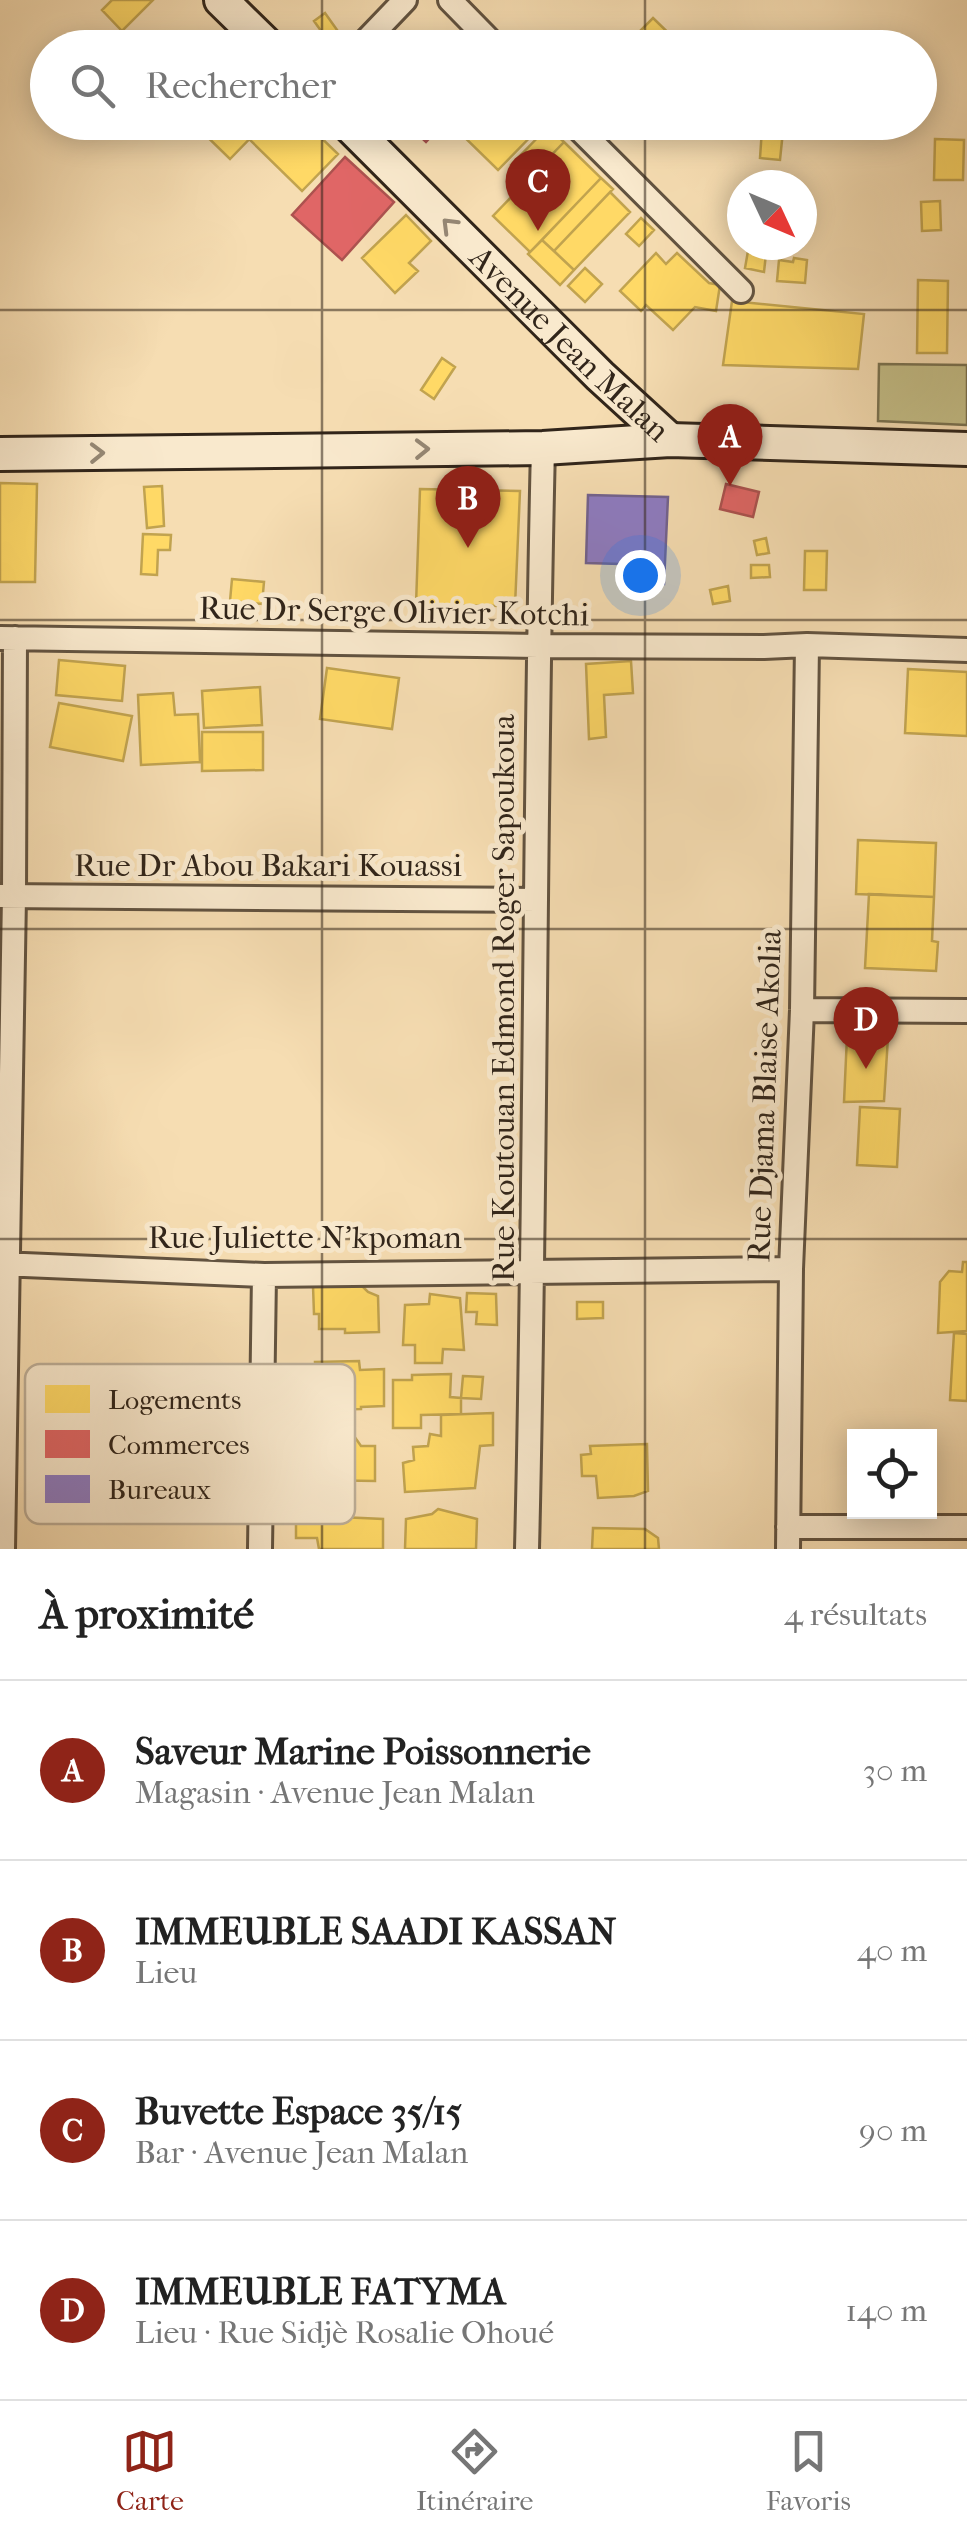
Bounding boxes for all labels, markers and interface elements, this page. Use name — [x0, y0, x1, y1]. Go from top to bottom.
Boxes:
search box — [30, 30, 937, 140]
icon: search — [65, 58, 120, 113]
text: Rechercher — [145, 63, 336, 108]
pin: C — [506, 148, 570, 231]
north arrow — [727, 170, 817, 260]
one-way arrow — [443, 219, 461, 237]
street label: Avenue Jean Malan — [461, 237, 677, 450]
pin: A — [698, 404, 762, 486]
one-way arrow — [415, 439, 431, 460]
one-way arrow — [90, 442, 106, 464]
pin: B — [436, 466, 500, 548]
your location — [615, 550, 666, 601]
street label: Rue Dr Serge Olivier Kotchi — [199, 590, 590, 633]
street label: Rue Koutouan Edmond Roger Sapoukoua — [485, 713, 522, 1282]
street label: Rue Dr Abou Bakari Kouassi — [74, 847, 463, 884]
street label: Rue Djama Blaise Akolia — [740, 928, 789, 1263]
pin: D — [834, 986, 898, 1069]
street label: Rue Juliette N'kpoman — [148, 1219, 462, 1256]
legend — [25, 1364, 355, 1524]
text: Logements — [108, 1383, 241, 1416]
text: Commerces — [108, 1428, 250, 1461]
map controls — [847, 1429, 937, 1519]
button: locate — [847, 1429, 937, 1519]
text: Bureaux — [108, 1473, 211, 1506]
text: À proximité — [40, 1590, 254, 1639]
text: 4 résultats — [784, 1596, 927, 1633]
text: Saveur Marine Poissonnerie — [135, 1729, 591, 1774]
text: A — [62, 1752, 83, 1789]
text: 30 m — [863, 1752, 927, 1789]
text: Magasin · Avenue Jean Malan — [135, 1774, 535, 1811]
text: IMMEUBLE SAADI KASSAN — [135, 1909, 616, 1954]
text: B — [62, 1932, 83, 1969]
text: 40 m — [857, 1932, 927, 1969]
text: Lieu — [135, 1954, 197, 1991]
text: Buvette Espace 35/15 — [135, 2089, 462, 2134]
text: C — [62, 2112, 83, 2149]
text: 90 m — [859, 2112, 927, 2149]
text: Bar · Avenue Jean Malan — [135, 2134, 468, 2171]
text: IMMEUBLE FATYMA — [135, 2269, 506, 2314]
text: D — [60, 2292, 85, 2329]
text: 140 m — [846, 2292, 927, 2329]
text: Lieu · Rue Sidjè Rosalie Ohoué — [135, 2314, 554, 2351]
tab: Carte — [116, 2424, 184, 2517]
tab: Itinéraire — [416, 2424, 533, 2517]
tab: Favoris — [766, 2424, 851, 2517]

